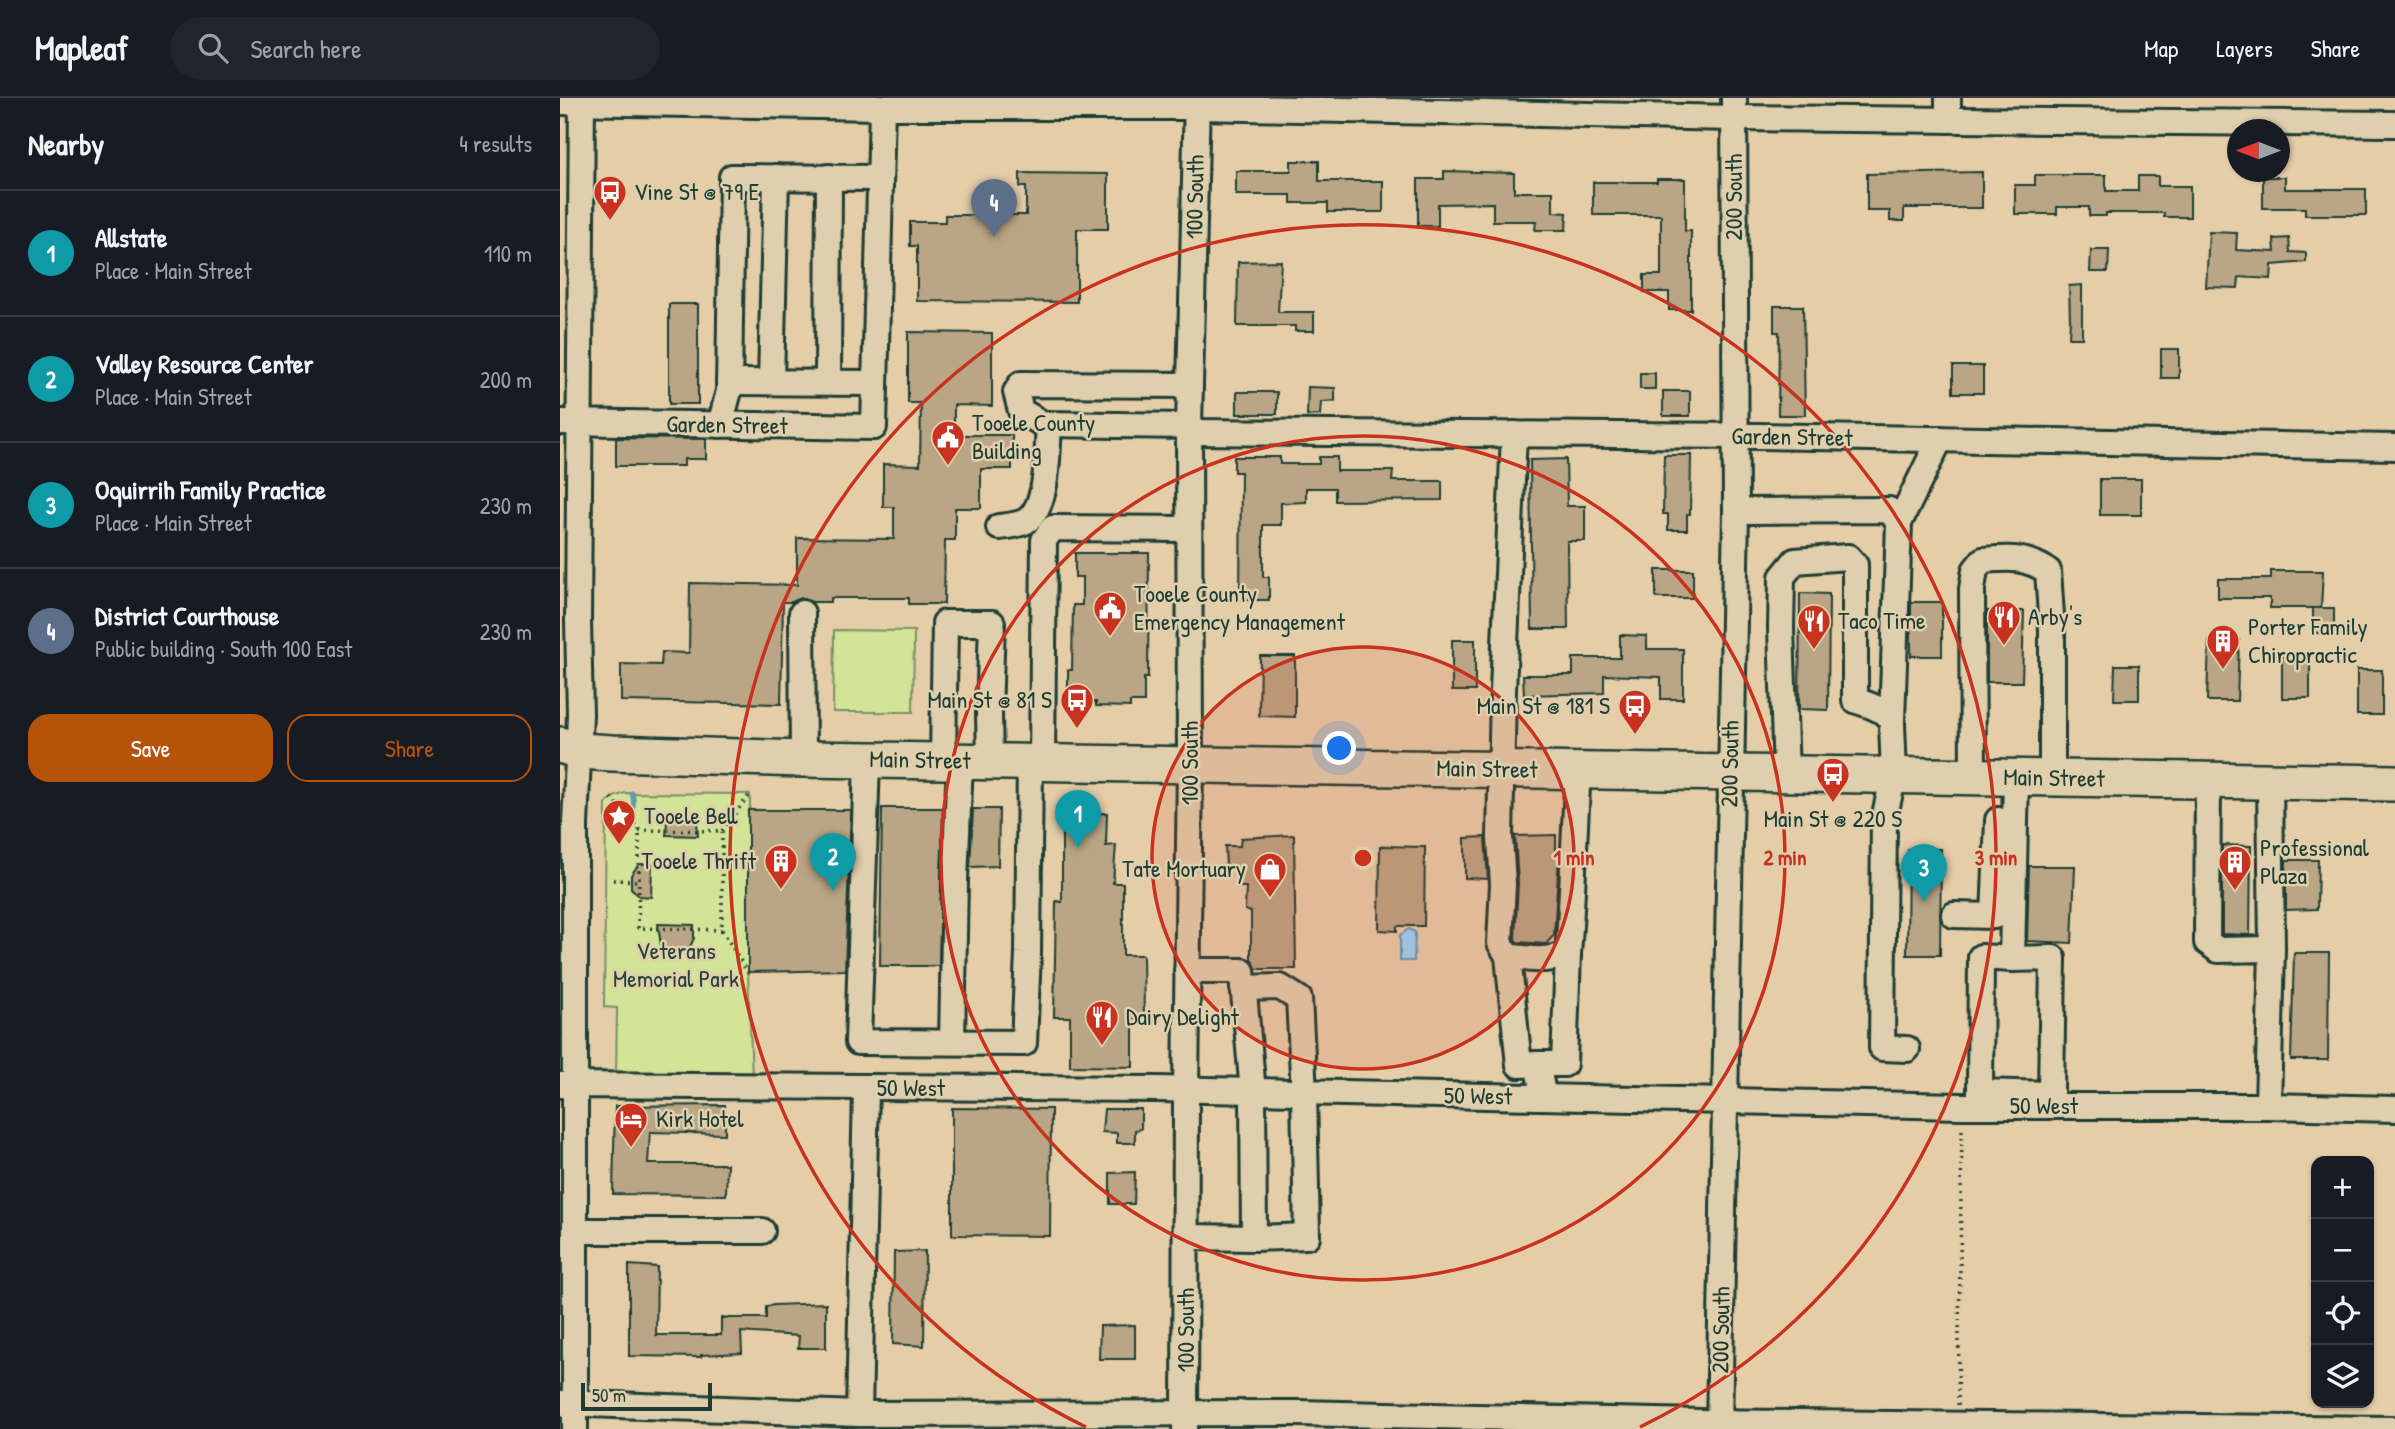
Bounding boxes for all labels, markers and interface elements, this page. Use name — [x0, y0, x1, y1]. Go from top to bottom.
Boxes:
search box — [170, 17, 660, 80]
text: Mapleaf — [35, 26, 128, 70]
icon: search — [194, 29, 232, 67]
text: Search here — [250, 31, 362, 66]
text: Map — [2144, 32, 2178, 64]
text: Layers — [2216, 32, 2273, 64]
text: Share — [2311, 32, 2360, 64]
north arrow — [2227, 119, 2290, 182]
text: Nearby — [28, 124, 104, 164]
text: 4 results — [459, 128, 532, 159]
street label: 200 South — [1717, 154, 1749, 240]
street label: 100 South — [1177, 155, 1211, 239]
bus stop icon: Vine St @ 79 E — [591, 173, 629, 222]
place label: Vine St @ 79 E — [634, 175, 760, 207]
pin: 4 — [971, 179, 1017, 237]
text: Allstate — [95, 220, 167, 255]
text: 1 — [47, 238, 55, 269]
text: 110 m — [484, 238, 532, 269]
text: Place · Main Street — [95, 255, 252, 286]
text: Valley Resource Center — [95, 346, 313, 381]
text: 2 — [46, 364, 56, 395]
text: 200 m — [480, 364, 532, 395]
text: Place · Main Street — [95, 381, 252, 412]
place label: Tooele County Building — [972, 406, 1095, 466]
street label: Garden Street — [666, 407, 789, 441]
public building icon: Tooele County Building — [929, 418, 967, 467]
street label: Garden Street — [1731, 419, 1854, 453]
text: Oquirrih Family Practice — [95, 472, 326, 507]
text: 3 — [46, 490, 56, 521]
text: 230 m — [480, 490, 532, 521]
text: Place · Main Street — [95, 507, 252, 538]
place label: Tooele County Emergency Management — [1134, 577, 1346, 637]
public building icon: Tooele County Emergency Management — [1091, 589, 1129, 638]
text: District Courthouse — [95, 598, 279, 633]
restaurant icon: Arby's — [1985, 598, 2023, 647]
place label: Arby's — [2028, 600, 2082, 632]
restaurant icon: Taco Time — [1795, 602, 1833, 651]
place label: Taco Time — [1838, 604, 1926, 636]
place label: Porter Family Chiropractic — [2248, 610, 2368, 670]
text: 4 — [47, 616, 55, 647]
text: 230 m — [480, 616, 532, 647]
building icon: Porter Family Chiropractic — [2204, 622, 2242, 671]
text: Public building · South 100 East — [95, 633, 352, 664]
bus stop icon: Main St @ 81 S — [1058, 681, 1096, 730]
place label: Main St @ 81 S — [927, 683, 1052, 715]
bus stop icon: Main St @ 181 S — [1616, 687, 1654, 736]
place label: Main St @ 181 S — [1477, 689, 1610, 721]
button: Save — [28, 714, 273, 782]
button: Share — [287, 714, 532, 782]
street label: 200 South — [1712, 720, 1746, 808]
street label: 100 South — [1173, 721, 1205, 805]
your location — [1322, 731, 1356, 765]
street label: Main Street — [869, 742, 972, 776]
street label: Main Street — [1436, 751, 1539, 785]
bus stop icon: Main St @ 220 S — [1814, 755, 1852, 804]
street label: Main Street — [2003, 760, 2106, 794]
pin: 1 — [1055, 790, 1101, 848]
place icon: Tooele Bell — [600, 797, 638, 846]
place label: Tooele Bell — [644, 799, 738, 831]
place label: Main St @ 220 S — [1764, 802, 1902, 834]
place label: Professional Plaza — [2260, 831, 2369, 891]
pin: 2 — [810, 833, 856, 891]
building icon: Tooele Thrift — [762, 842, 800, 891]
text: 1 min — [1554, 843, 1594, 872]
text: 2 min — [1763, 843, 1807, 872]
text: 3 min — [1975, 843, 2017, 872]
building icon: Professional Plaza — [2216, 843, 2254, 892]
place label: Tooele Thrift — [642, 844, 757, 876]
pin: 3 — [1901, 844, 1947, 902]
centre of rings — [1351, 846, 1375, 870]
shop icon: Tate Mortuary — [1251, 850, 1289, 899]
place label: Tate Mortuary — [1122, 852, 1246, 884]
park label: Veterans Memorial Park — [613, 934, 739, 994]
restaurant icon: Dairy Delight — [1083, 998, 1121, 1047]
place label: Dairy Delight — [1126, 1000, 1240, 1032]
street label: 50 West — [877, 1071, 946, 1103]
street label: 50 West — [1444, 1078, 1513, 1112]
street label: 50 West — [2010, 1089, 2079, 1121]
hotel icon: Kirk Hotel — [612, 1100, 650, 1149]
place label: Kirk Hotel — [656, 1102, 744, 1134]
map controls — [2311, 1156, 2374, 1408]
button: + — [2311, 1156, 2374, 1219]
button: − — [2311, 1219, 2374, 1282]
button: locate — [2311, 1282, 2374, 1345]
street label: 200 South — [1703, 1286, 1737, 1374]
street label: 100 South — [1169, 1288, 1201, 1372]
button: layers — [2311, 1345, 2374, 1408]
scale bar — [581, 1380, 712, 1412]
text: 50 m — [592, 1382, 626, 1408]

